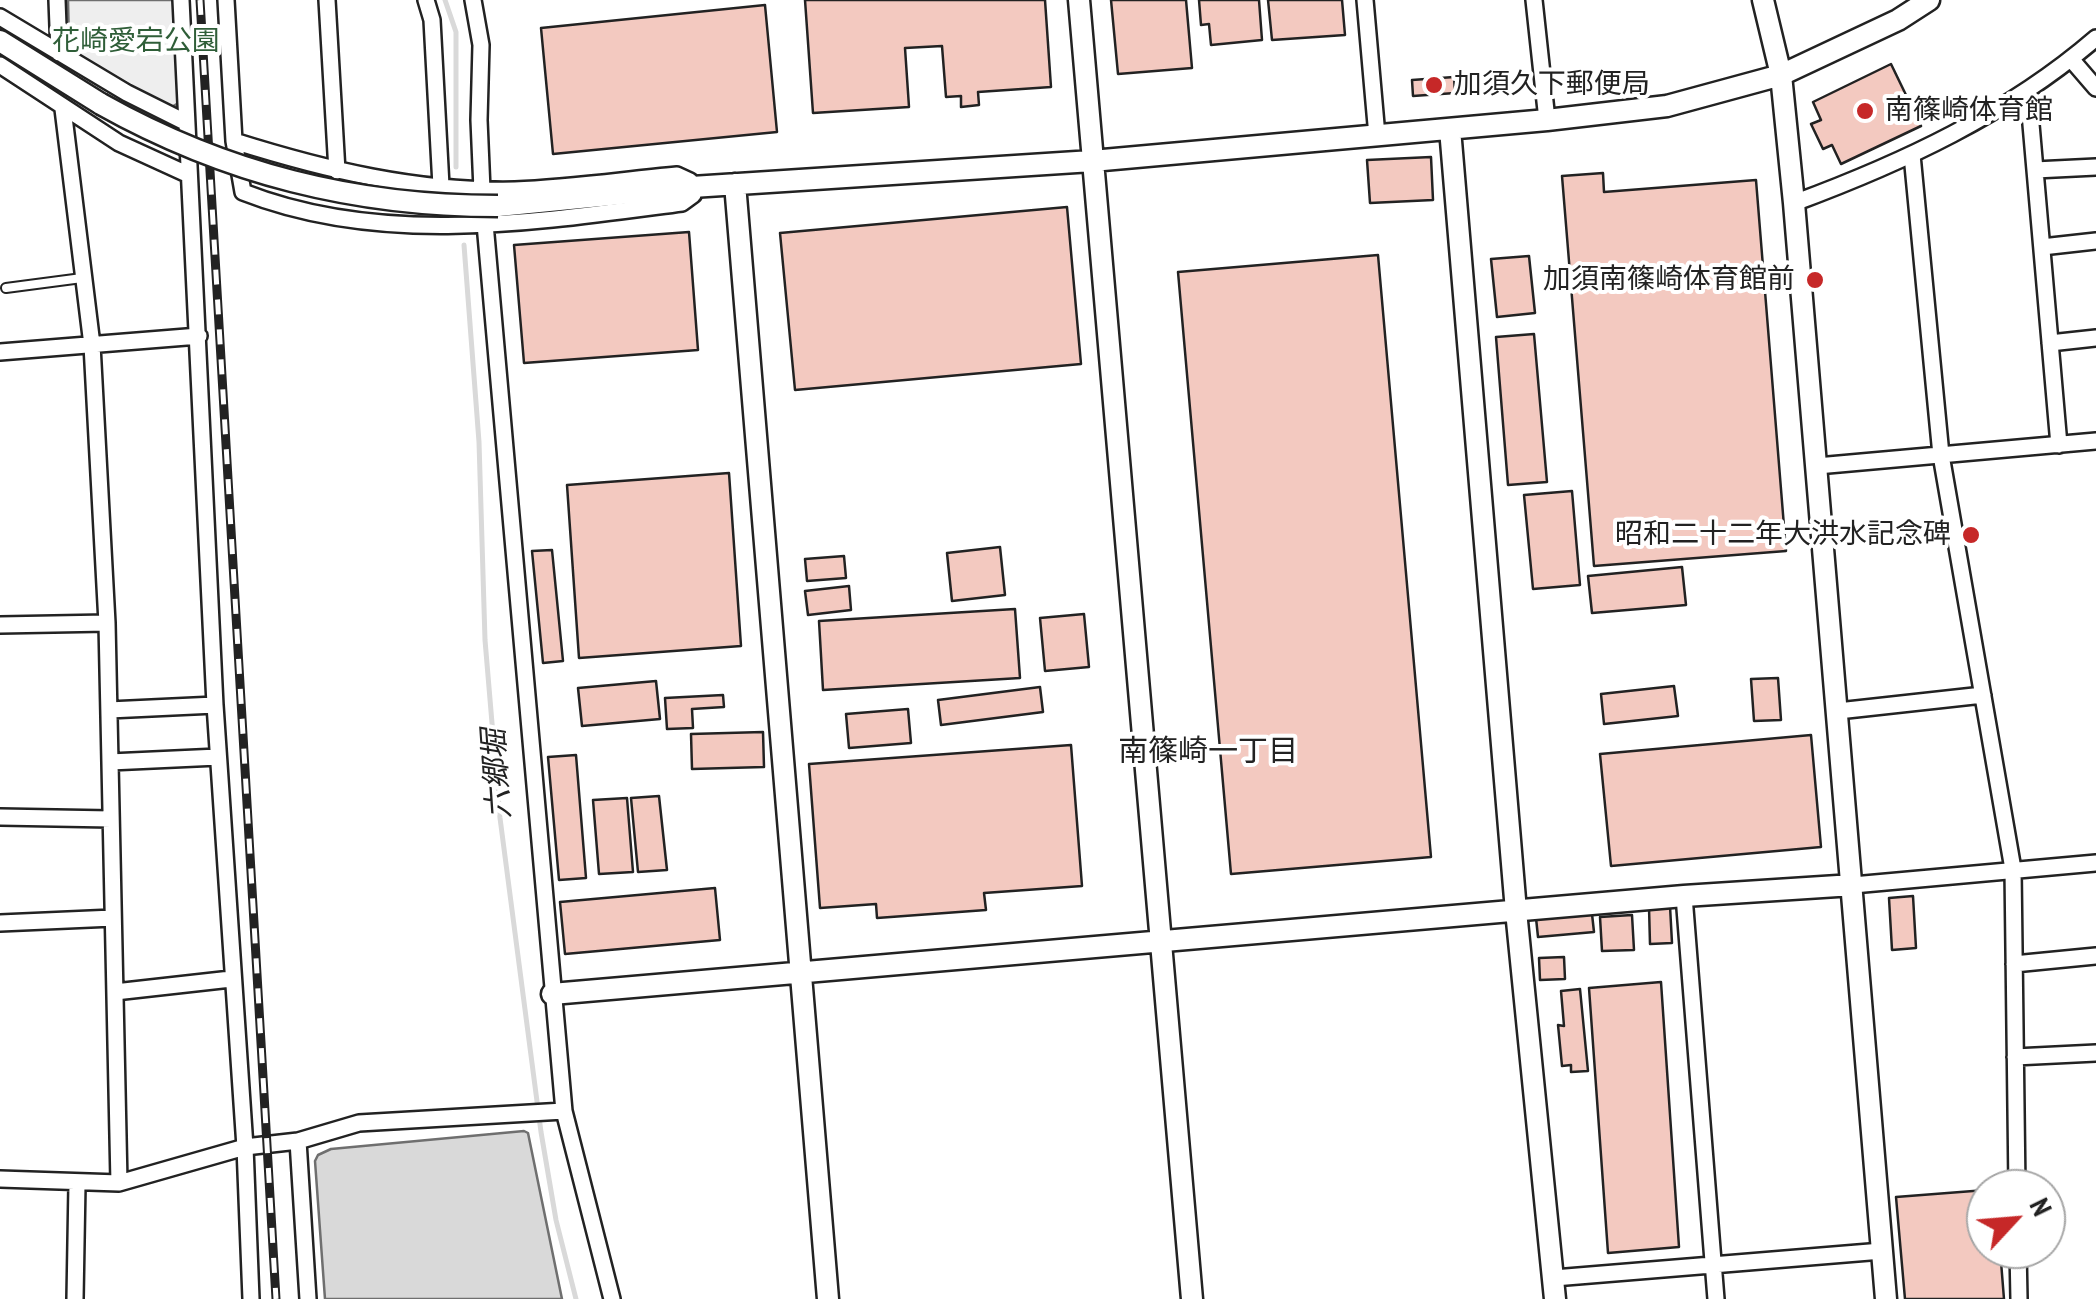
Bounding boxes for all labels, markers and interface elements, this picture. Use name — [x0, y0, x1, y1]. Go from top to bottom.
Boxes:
park label: 花崎愛宕公園 — [52, 25, 220, 59]
place label: 加須久下郵便局 — [1454, 68, 1650, 102]
marker: 加須久下郵便局 — [1423, 74, 1445, 96]
place label: 南篠崎体育館 — [1885, 94, 2053, 128]
marker: 南篠崎体育館 — [1854, 100, 1876, 122]
place label: 加須南篠崎体育館前 — [1543, 263, 1795, 297]
marker: 加須南篠崎体育館前 — [1804, 269, 1826, 291]
place label: 昭和二十二年大洪水記念碑 — [1615, 518, 1951, 552]
marker: 昭和二十二年大洪水記念碑 — [1960, 524, 1982, 546]
water label: 六郷堀 — [477, 728, 519, 820]
district label: 南篠崎一丁目 — [1118, 734, 1298, 770]
north arrow — [1966, 1169, 2066, 1269]
text: N — [2022, 1192, 2062, 1221]

